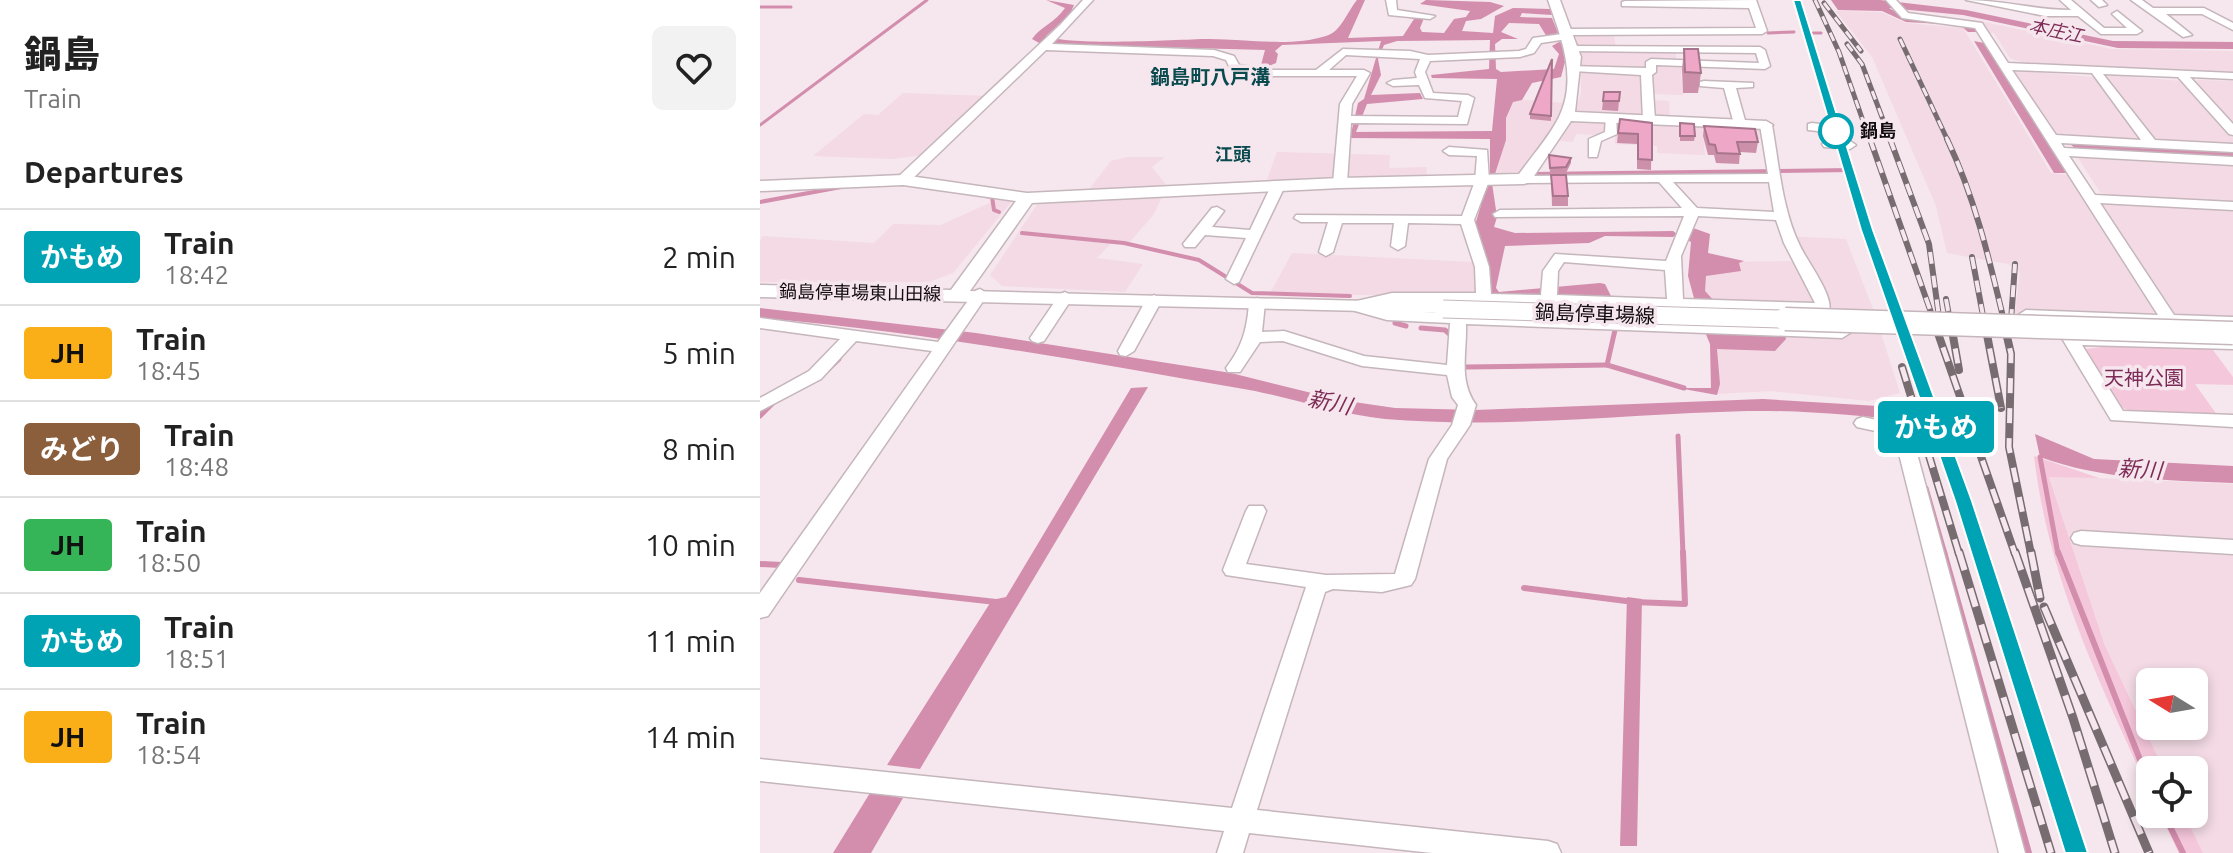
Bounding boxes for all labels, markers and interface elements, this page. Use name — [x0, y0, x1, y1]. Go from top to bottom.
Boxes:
water label: 本庄江 — [2028, 15, 2087, 46]
button: heart — [652, 26, 736, 110]
text: 鍋島 — [24, 33, 100, 75]
district label: 鍋島町八戸溝 — [1150, 65, 1270, 88]
text: Train — [24, 84, 82, 113]
marker: 鍋島 — [1819, 114, 1853, 148]
place label: 鍋島 — [1860, 120, 1896, 140]
district label: 江頭 — [1215, 144, 1251, 164]
text: Departures — [24, 155, 184, 189]
text: Train — [164, 226, 235, 260]
text: 2 min — [662, 240, 736, 274]
text: かもめ — [40, 241, 124, 272]
text: 18:42 — [164, 260, 229, 289]
street label: 鍋島停車場東山田線 — [779, 281, 941, 303]
street label: 鍋島停車場線 — [1535, 300, 1655, 327]
text: Train — [136, 322, 206, 356]
text: 5 min — [662, 336, 736, 370]
text: JH — [51, 337, 85, 368]
text: 18:45 — [136, 356, 201, 385]
park label: 天神公園 — [2104, 366, 2184, 389]
water label: 新川 — [1306, 385, 1356, 419]
line badge: かもめ — [1890, 401, 1982, 453]
text: かもめ — [1894, 411, 1978, 442]
text: Train — [164, 418, 235, 452]
text: 8 min — [662, 432, 736, 466]
text: みどり — [40, 433, 124, 464]
text: 18:48 — [164, 452, 229, 481]
water label: 新川 — [2117, 454, 2165, 483]
text: Train — [136, 514, 206, 548]
text: 10 min — [645, 528, 736, 562]
text: JH — [51, 529, 85, 560]
text: 18:50 — [136, 548, 201, 577]
text: Train — [164, 610, 235, 644]
text: 11 min — [645, 624, 736, 658]
text: かもめ — [40, 625, 124, 656]
text: 18:51 — [164, 644, 229, 673]
north arrow — [2136, 668, 2208, 740]
map controls — [2136, 668, 2208, 828]
text: Train — [136, 706, 206, 740]
text: 14 min — [645, 720, 736, 754]
text: JH — [51, 721, 85, 752]
text: 18:54 — [136, 740, 201, 769]
button: locate — [2136, 756, 2208, 828]

